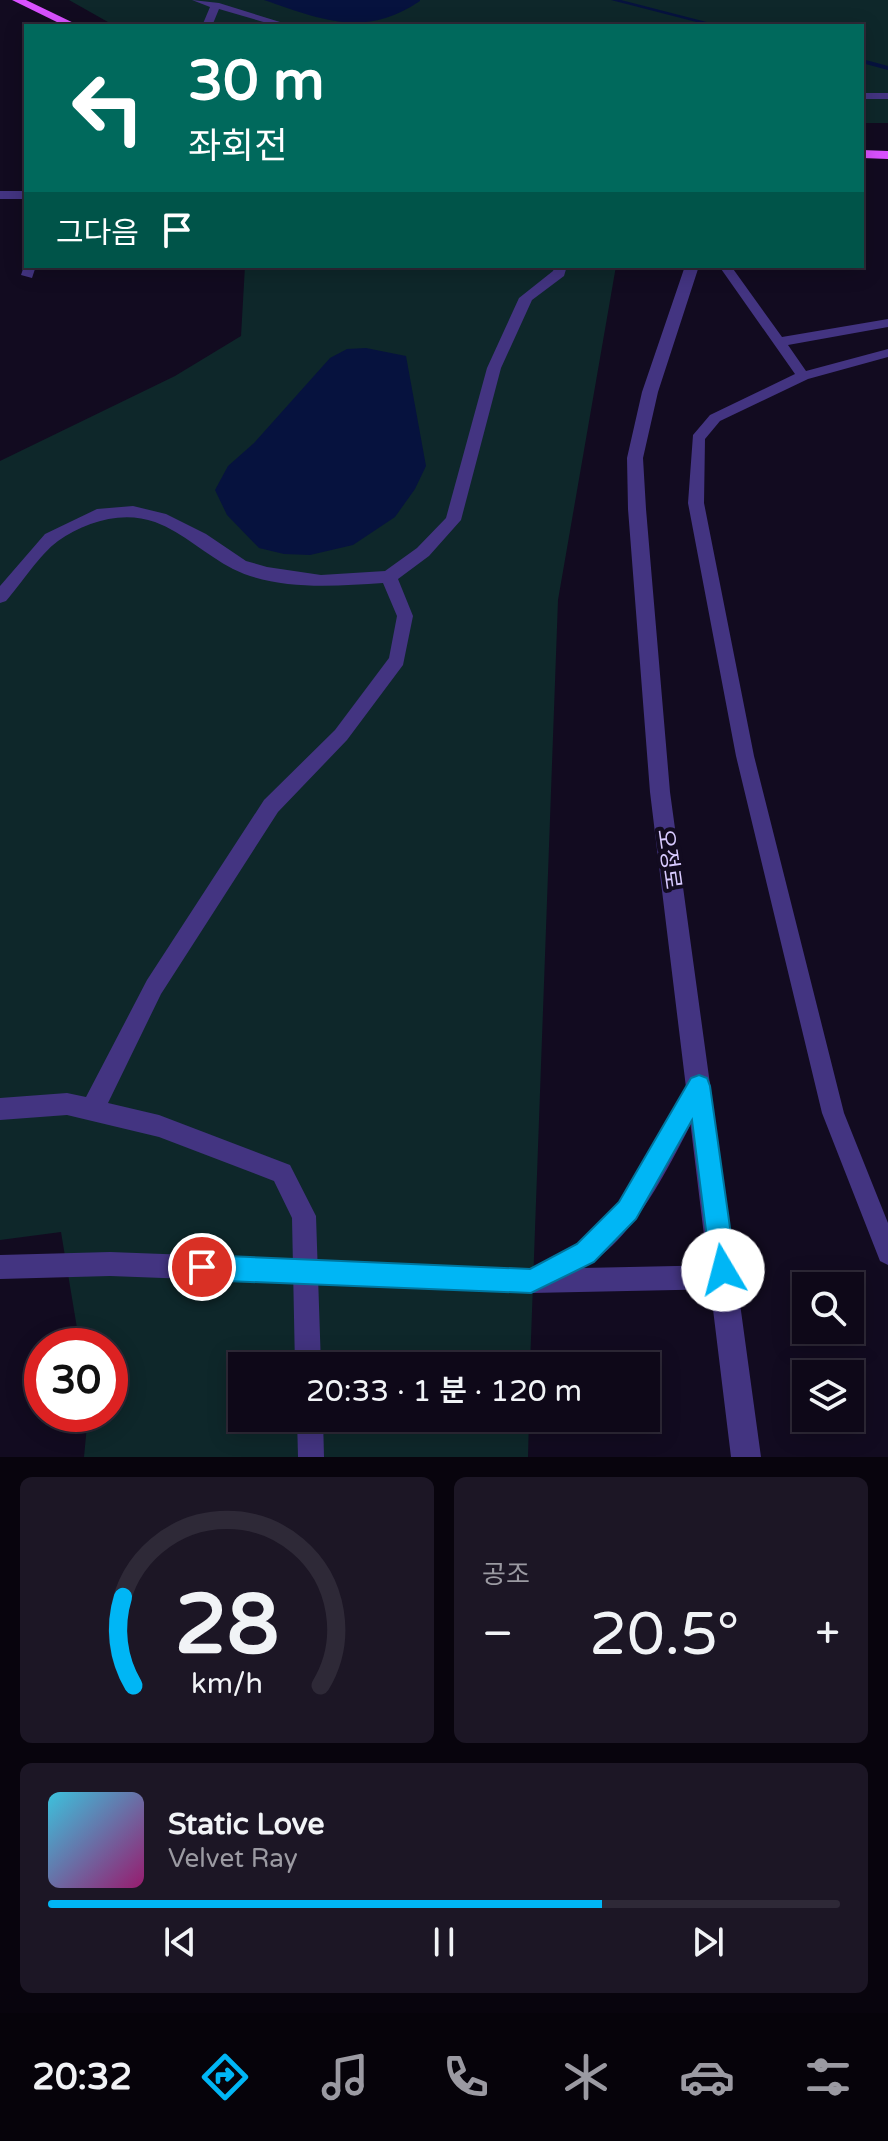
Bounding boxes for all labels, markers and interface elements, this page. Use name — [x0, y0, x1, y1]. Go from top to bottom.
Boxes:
text: 30 m — [188, 48, 324, 115]
icon: left — [56, 56, 160, 160]
text: 좌회전 — [188, 125, 287, 168]
icon: arrive — [155, 208, 199, 252]
text: 그다음 — [56, 215, 139, 252]
street label: 오정로 — [652, 827, 686, 891]
position arrow — [681, 1228, 765, 1312]
pin — [168, 1233, 236, 1301]
icon: arrive — [180, 1245, 224, 1289]
map controls — [792, 1272, 864, 1432]
button: search — [792, 1272, 864, 1344]
speed limit sign: 30 — [24, 1328, 128, 1432]
button: layers — [792, 1360, 864, 1432]
text: 20:33 · 1 분 · 120 m — [306, 1373, 582, 1410]
text: 공조 — [482, 1559, 530, 1590]
text: 28 — [175, 1576, 279, 1676]
text: 20.5° — [589, 1599, 739, 1671]
text: − — [482, 1608, 513, 1661]
text: + — [815, 1608, 840, 1661]
text: km/h — [191, 1667, 263, 1701]
text: Static Love — [168, 1806, 324, 1843]
text: Velvet Ray — [168, 1843, 298, 1874]
icon: previous — [158, 1920, 202, 1964]
icon: pause — [422, 1920, 466, 1964]
icon: next — [686, 1920, 730, 1964]
icon: directions — [197, 2049, 253, 2105]
icon: music — [317, 2049, 373, 2105]
icon: phone — [438, 2049, 494, 2105]
icon: climate — [558, 2049, 614, 2105]
icon: car — [679, 2049, 735, 2105]
icon: filters — [800, 2049, 856, 2105]
text: 20:32 — [32, 2056, 132, 2099]

